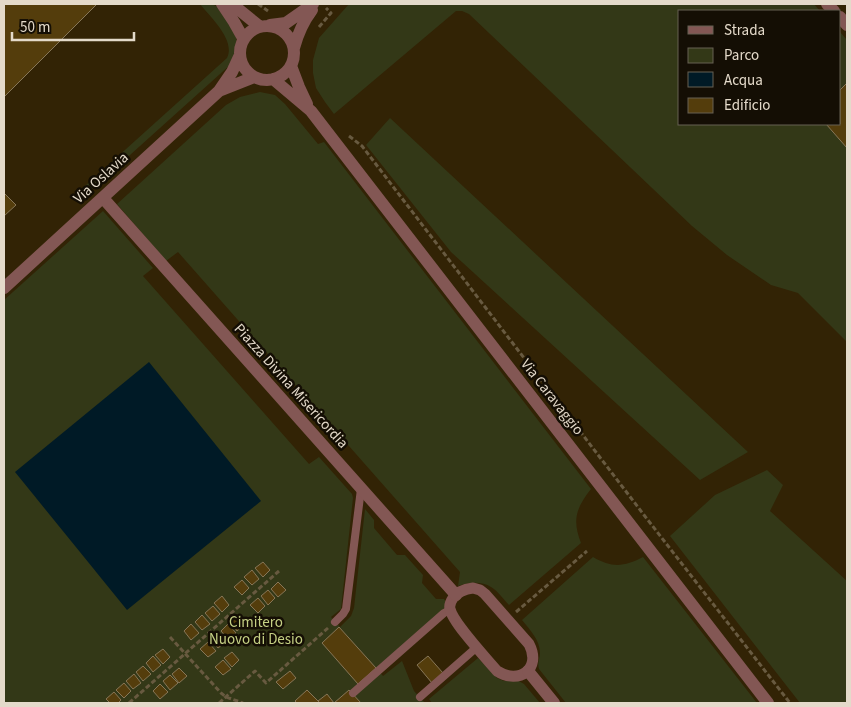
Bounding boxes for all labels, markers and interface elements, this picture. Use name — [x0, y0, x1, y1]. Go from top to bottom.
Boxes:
scale bar — [12, 10, 135, 42]
legend — [678, 10, 841, 125]
text: 50 m — [20, 17, 50, 38]
text: Strada — [724, 20, 765, 41]
text: Parco — [724, 45, 759, 66]
text: Acqua — [724, 70, 763, 91]
text: Edificio — [724, 95, 771, 116]
street label: Via Oslavia — [69, 147, 133, 209]
street label: Piazza Divina Misericordia — [229, 319, 353, 453]
street label: Via Caravaggio — [515, 354, 589, 440]
park label: Cimitero Nuovo di Desio — [209, 612, 303, 650]

